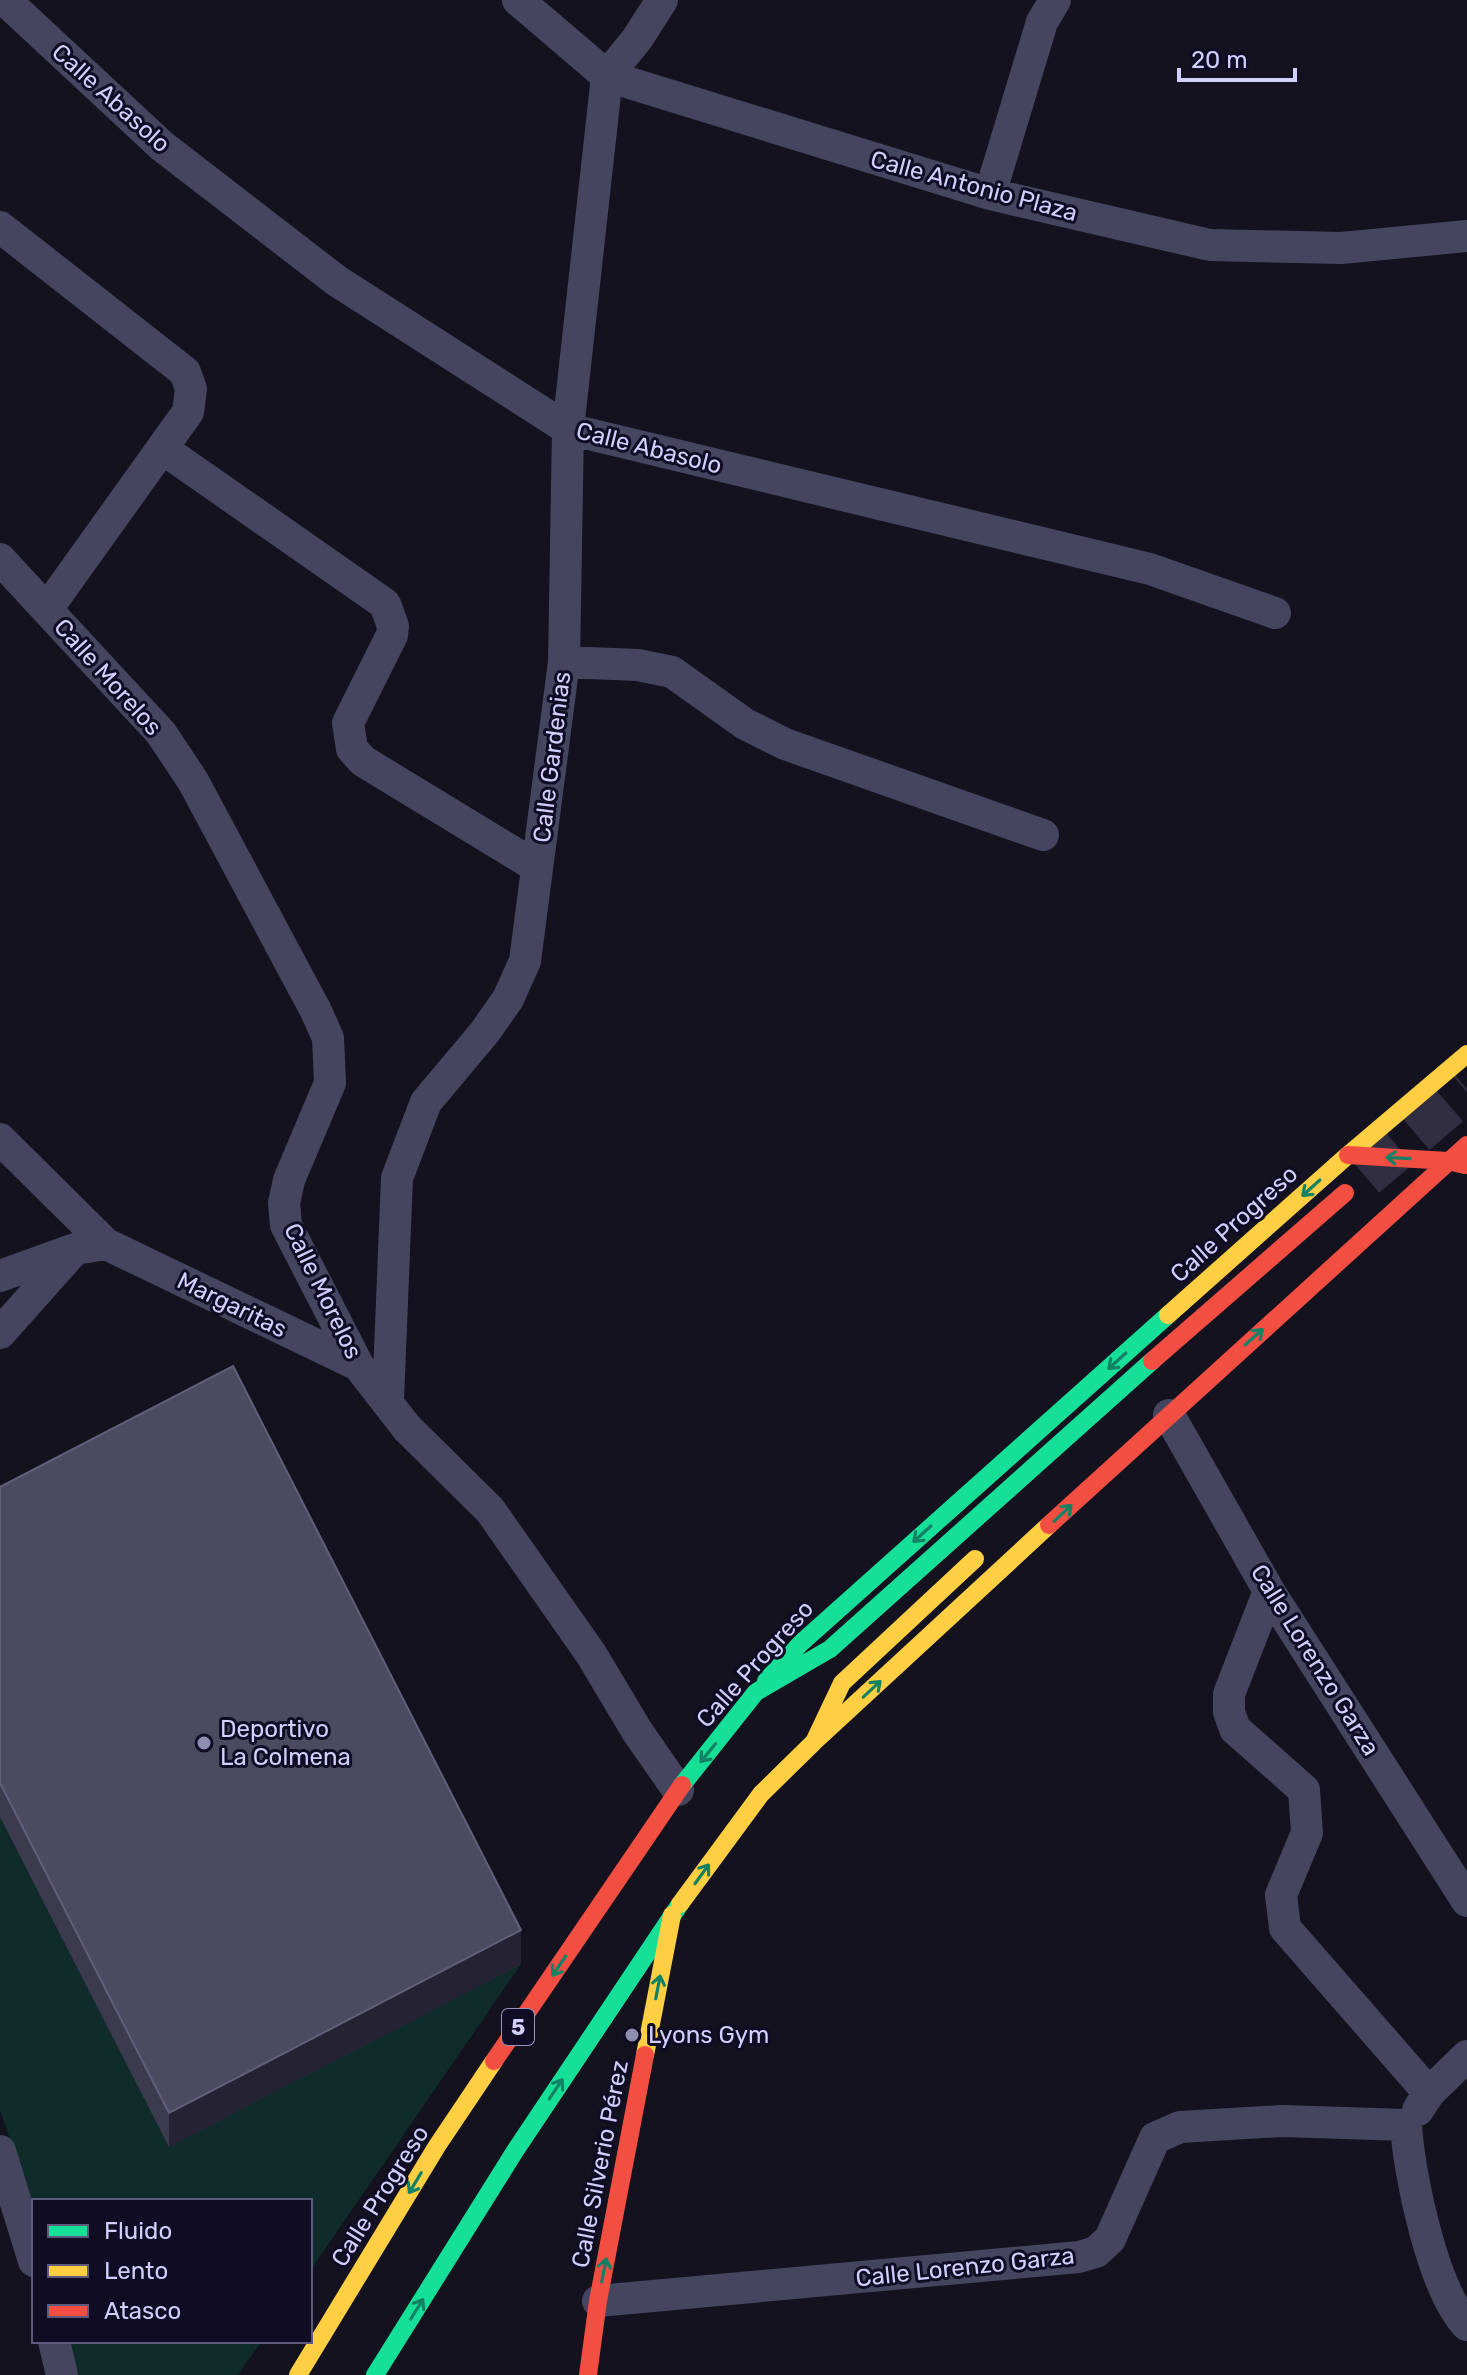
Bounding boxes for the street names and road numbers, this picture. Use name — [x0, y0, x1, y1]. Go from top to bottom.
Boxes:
street label: Calle Abasolo — [46, 38, 176, 158]
street label: Calle Antonio Plaza — [867, 145, 1081, 227]
street label: Calle Abasolo — [573, 416, 725, 480]
street label: Calle Morelos — [48, 613, 168, 741]
street label: Calle Gardenias — [528, 670, 576, 844]
street label: Calle Progreso — [1165, 1160, 1303, 1288]
street label: Calle Morelos — [278, 1219, 368, 1363]
street label: Margaritas — [173, 1266, 291, 1344]
street label: Calle Lorenzo Garza — [1245, 1559, 1385, 1761]
street label: Calle Progreso — [691, 1595, 819, 1733]
road number: 5 — [502, 2009, 534, 2045]
street label: Calle Silverio Pérez — [566, 2058, 634, 2270]
street label: Calle Progreso — [325, 2120, 435, 2272]
street label: Calle Lorenzo Garza — [854, 2242, 1076, 2292]

